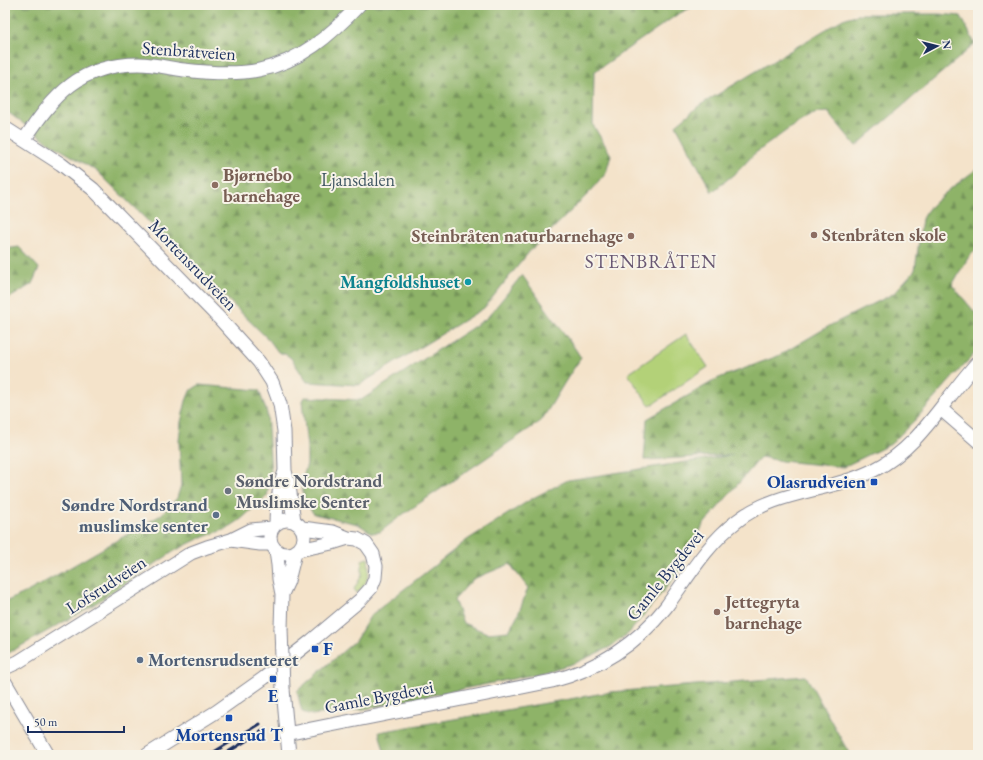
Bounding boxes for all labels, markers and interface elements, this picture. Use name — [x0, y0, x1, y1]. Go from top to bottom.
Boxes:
north arrow — [917, 26, 957, 66]
street label: Stenbråtveien — [141, 36, 237, 65]
text: N — [939, 40, 954, 50]
place label: Bjørnebo barnehage — [223, 163, 301, 207]
park label: Ljansdalen — [321, 168, 396, 191]
marker: Bjørnebo barnehage — [210, 180, 220, 190]
street label: Mortensrudveien — [144, 214, 243, 316]
place label: Stenbråten skole — [822, 223, 946, 246]
place label: Steinbråten naturbarnehage — [412, 224, 623, 247]
marker: Stenbråten skole — [809, 230, 819, 240]
marker: Steinbråten naturbarnehage — [626, 231, 636, 241]
district label: STENBRÅTEN — [585, 249, 717, 274]
place label: Mangfoldshuset — [340, 270, 460, 293]
marker: Mangfoldshuset — [463, 277, 473, 287]
place label: Søndre Nordstrand Muslimske Senter — [236, 469, 382, 513]
place label: Olasrudveien — [767, 470, 866, 493]
marker: Olasrudveien — [869, 477, 879, 487]
marker: Søndre Nordstrand Muslimske Senter — [223, 486, 233, 496]
place label: Søndre Nordstrand muslimske senter — [62, 493, 209, 537]
marker: Søndre Nordstrand muslimske senter — [211, 510, 221, 520]
street label: Gamle Bygdevei — [621, 524, 709, 625]
street label: Lofsrudveien — [61, 550, 151, 619]
place label: Jettegryta barnehage — [723, 590, 803, 634]
marker: Jettegryta barnehage — [712, 607, 722, 617]
place label: F — [323, 637, 333, 660]
marker: F — [310, 644, 320, 654]
place label: Mortensrudsenteret — [148, 648, 299, 671]
marker: Mortensrudsenteret — [135, 655, 145, 665]
marker: E — [268, 674, 278, 684]
street label: Gamle Bygdevei — [322, 675, 436, 718]
place label: E — [268, 684, 279, 707]
scale bar — [28, 708, 124, 734]
marker: Mortensrud T — [224, 713, 234, 723]
text: 50 m — [34, 714, 58, 730]
place label: Mortensrud T — [175, 723, 283, 746]

